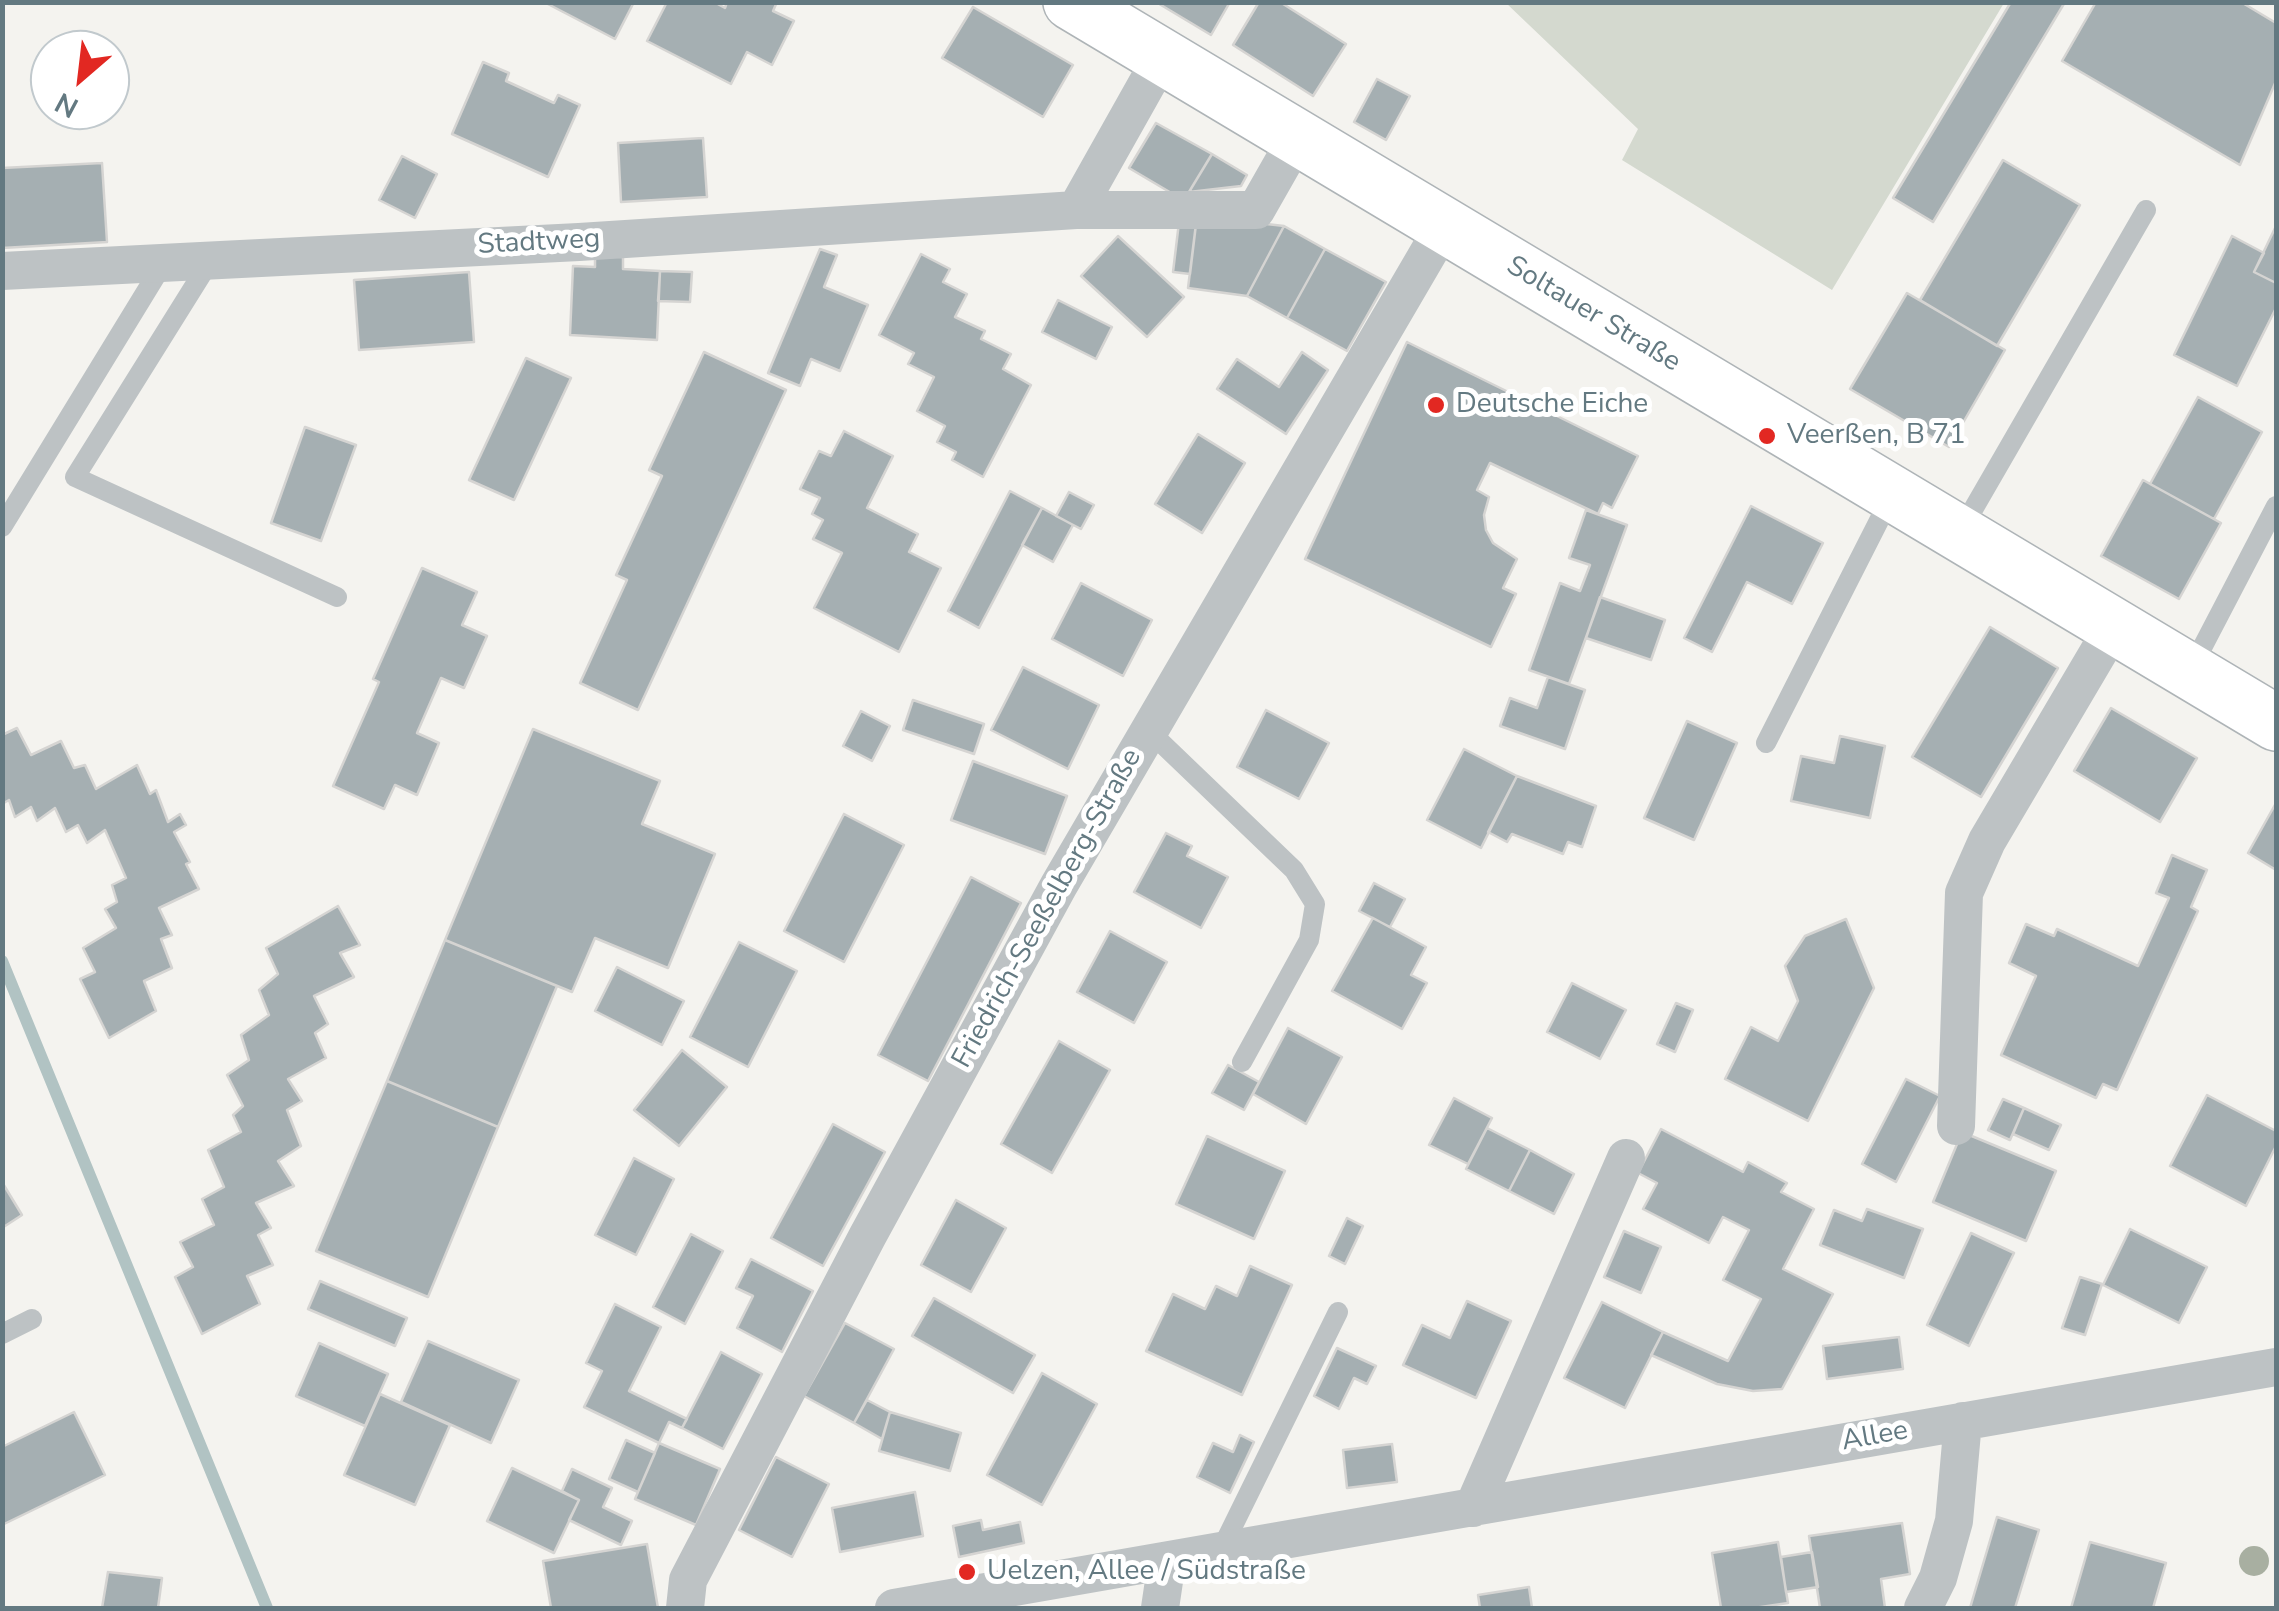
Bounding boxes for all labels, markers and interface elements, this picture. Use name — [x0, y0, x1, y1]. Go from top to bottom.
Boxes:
north arrow — [30, 30, 130, 130]
text: N — [49, 83, 85, 126]
street label: Stadtweg — [477, 223, 601, 263]
street label: Soltauer Straße — [1500, 250, 1686, 380]
place label: Deutsche Eiche — [1456, 388, 1648, 422]
marker: Deutsche Eiche — [1425, 394, 1447, 416]
place label: Veerßen, B 71 — [1787, 419, 1966, 453]
marker: Veerßen, B 71 — [1756, 425, 1778, 447]
street label: Friedrich-Seeßelberg-Straße — [946, 744, 1150, 1074]
street label: Allee — [1839, 1415, 1911, 1459]
place label: Uelzen, Allee / Südstraße — [987, 1555, 1306, 1589]
marker: Uelzen, Allee / Südstraße — [956, 1561, 978, 1583]

